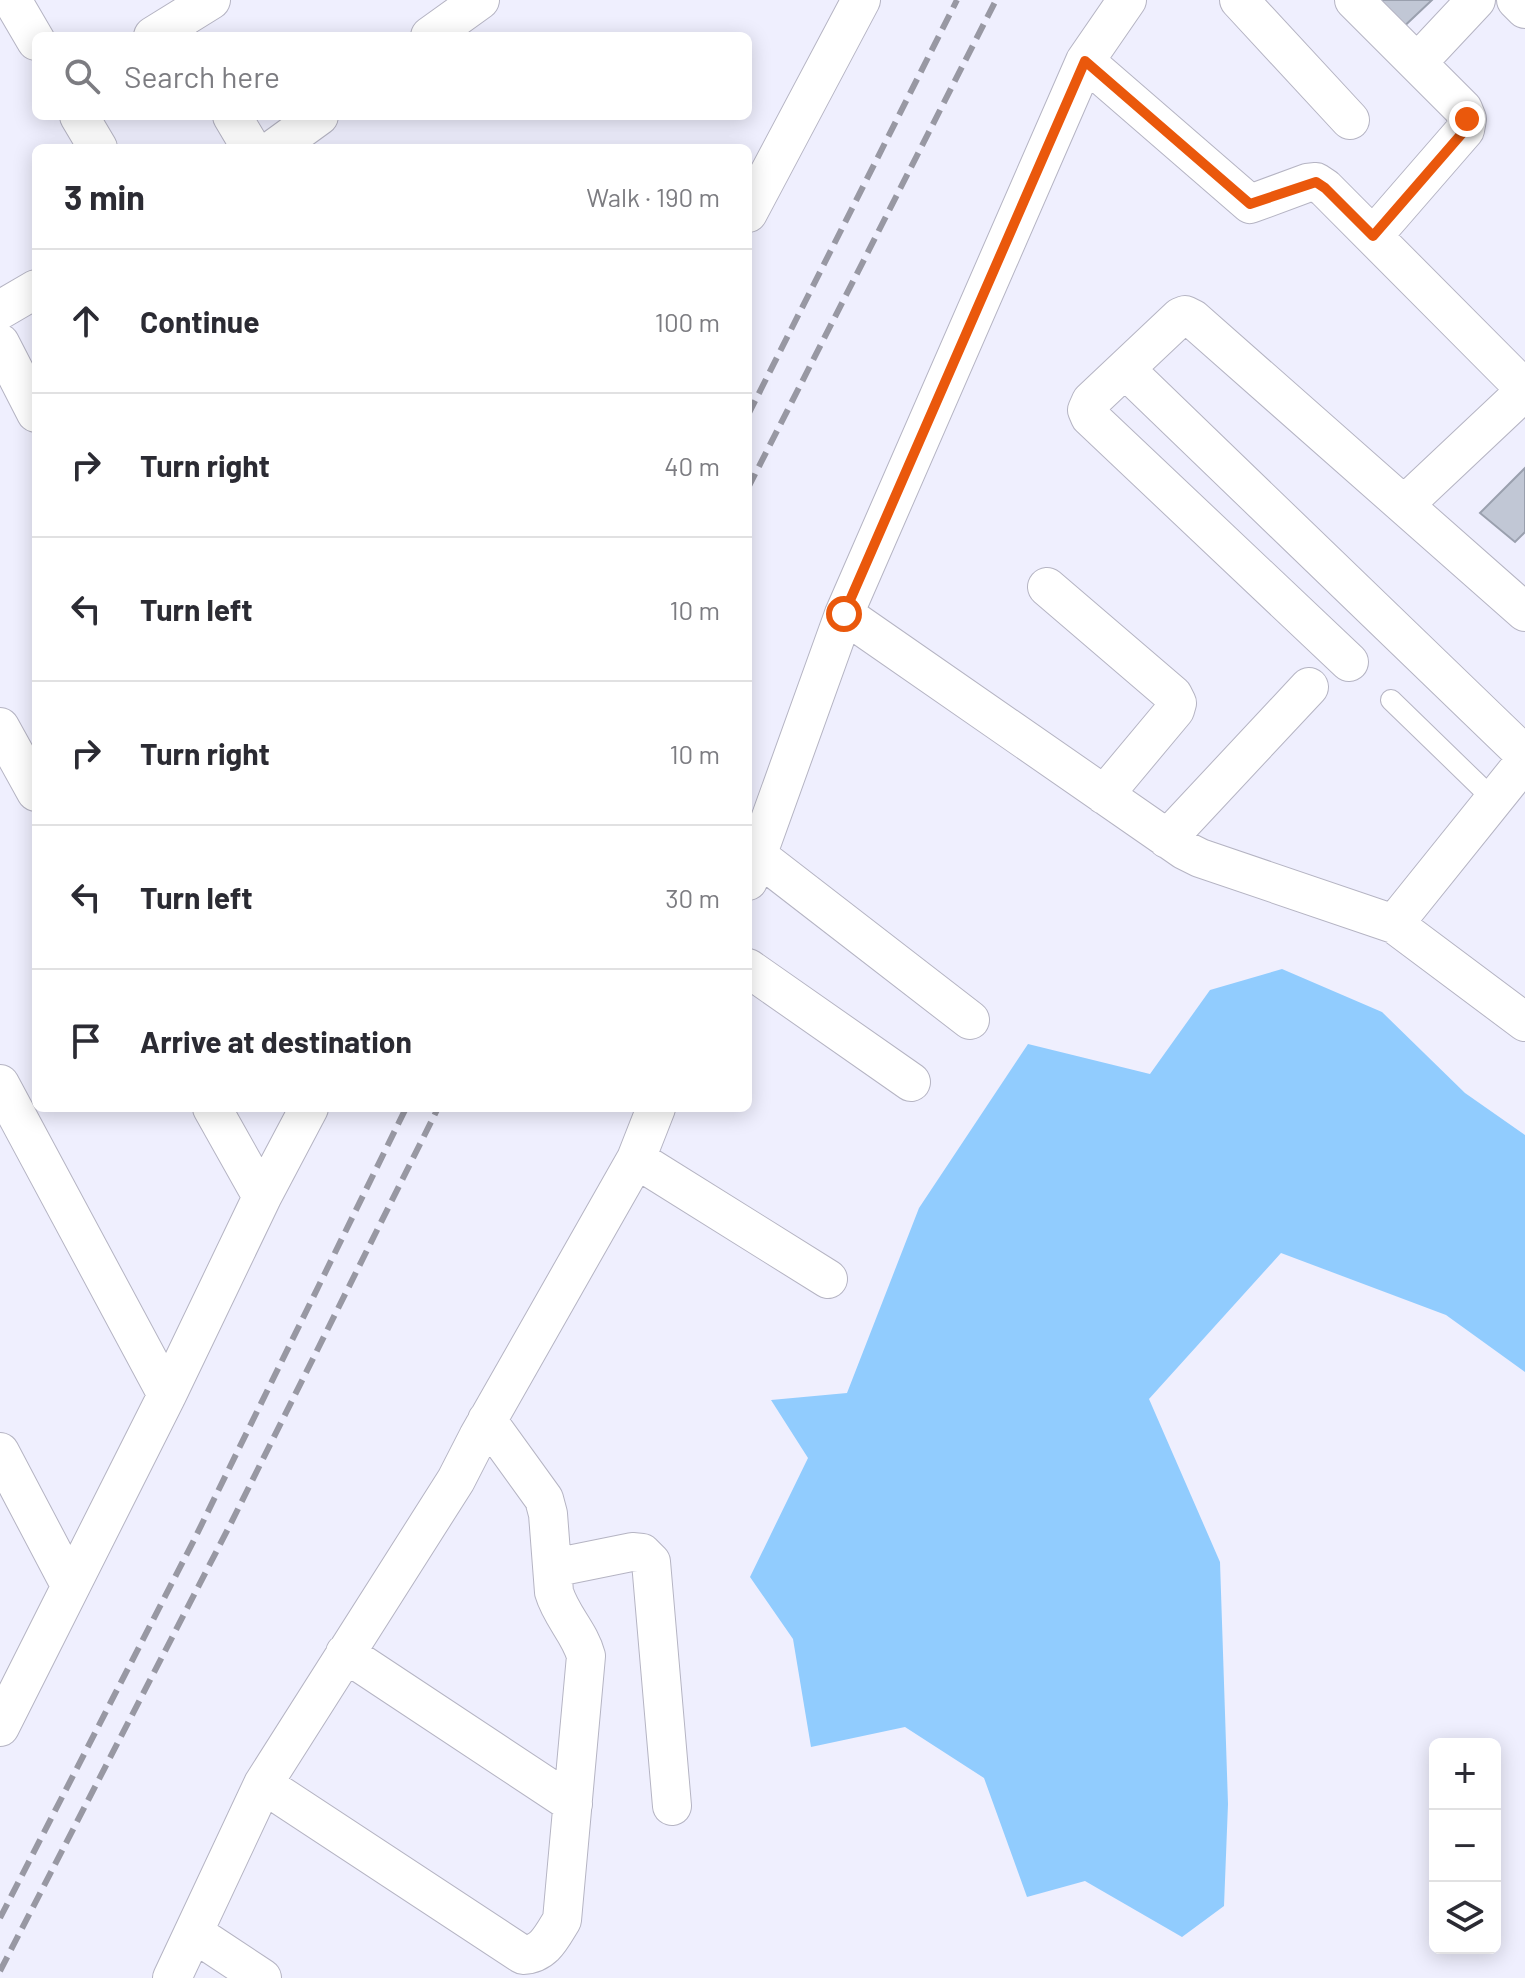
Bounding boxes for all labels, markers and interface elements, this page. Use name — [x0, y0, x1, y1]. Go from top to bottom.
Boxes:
search box — [32, 32, 752, 120]
icon: search — [60, 54, 104, 98]
text: Search here — [124, 58, 280, 94]
route end — [1449, 101, 1485, 137]
text: 3 min — [64, 176, 145, 217]
text: Walk · 190 m — [586, 181, 720, 212]
icon: ahead — [64, 299, 108, 343]
text: Continue — [140, 303, 260, 339]
text: 100 m — [655, 306, 720, 337]
icon: right — [64, 443, 108, 487]
text: Turn right — [140, 447, 270, 483]
text: 40 m — [664, 450, 720, 481]
icon: left — [64, 587, 108, 631]
text: Turn left — [140, 591, 253, 627]
text: 10 m — [670, 594, 720, 625]
route start — [826, 596, 862, 632]
icon: right — [64, 731, 108, 775]
text: Turn right — [140, 735, 270, 771]
text: 10 m — [670, 738, 720, 769]
icon: left — [64, 875, 108, 919]
text: Turn left — [140, 879, 253, 915]
text: 30 m — [665, 882, 720, 913]
icon: arrive — [64, 1019, 108, 1063]
text: Arrive at destination — [140, 1023, 412, 1059]
map controls — [1429, 1738, 1501, 1954]
button: + — [1429, 1738, 1501, 1810]
button: − — [1429, 1810, 1501, 1882]
button: layers — [1429, 1882, 1501, 1954]

